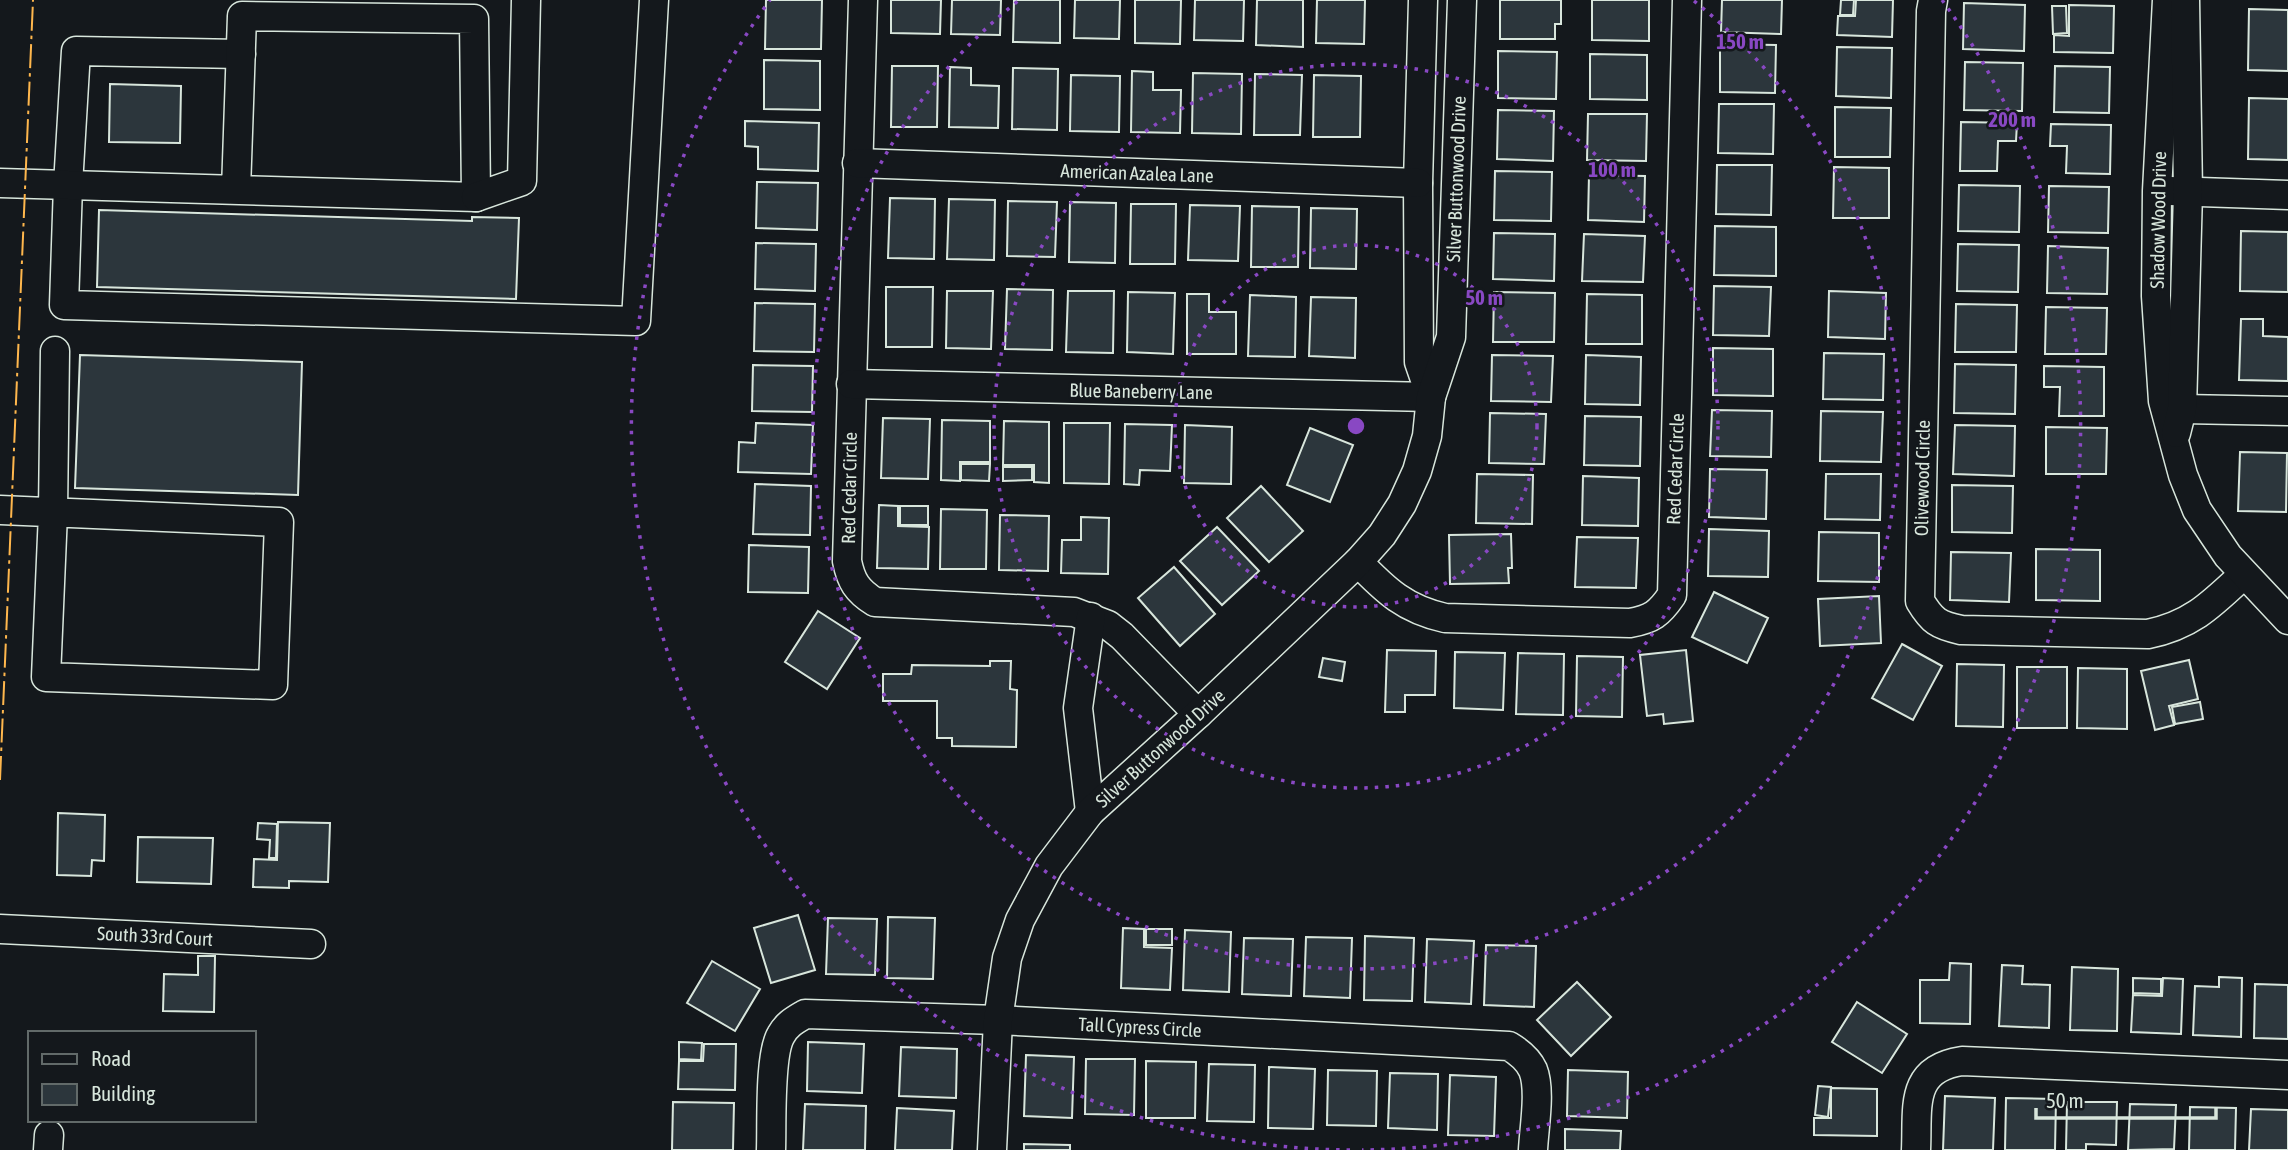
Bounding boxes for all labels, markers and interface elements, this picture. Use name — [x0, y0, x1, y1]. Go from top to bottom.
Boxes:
text: 150 m — [1716, 29, 1764, 53]
street label: Silver Buttonwood Drive — [1442, 96, 1470, 262]
text: 200 m — [1988, 107, 2036, 131]
street label: Shadow Wood Drive — [2146, 151, 2170, 289]
text: 100 m — [1588, 157, 1636, 181]
street label: American Azalea Lane — [1060, 159, 1214, 187]
text: 50 m — [1465, 285, 1503, 309]
street label: Blue Baneberry Lane — [1069, 379, 1213, 403]
street label: Red Cedar Circle — [1662, 413, 1688, 525]
centre of rings — [1344, 414, 1368, 438]
street label: Olivewood Circle — [1910, 420, 1934, 536]
street label: Red Cedar Circle — [837, 432, 861, 544]
street label: Silver Buttonwood Drive — [1091, 684, 1229, 812]
street label: South 33rd Court — [97, 922, 213, 950]
street label: Tall Cypress Circle — [1078, 1013, 1202, 1041]
legend — [28, 1031, 256, 1122]
text: Road — [91, 1046, 131, 1070]
scale bar — [2036, 1076, 2216, 1120]
text: Building — [91, 1081, 155, 1105]
text: 50 m — [2046, 1088, 2084, 1112]

